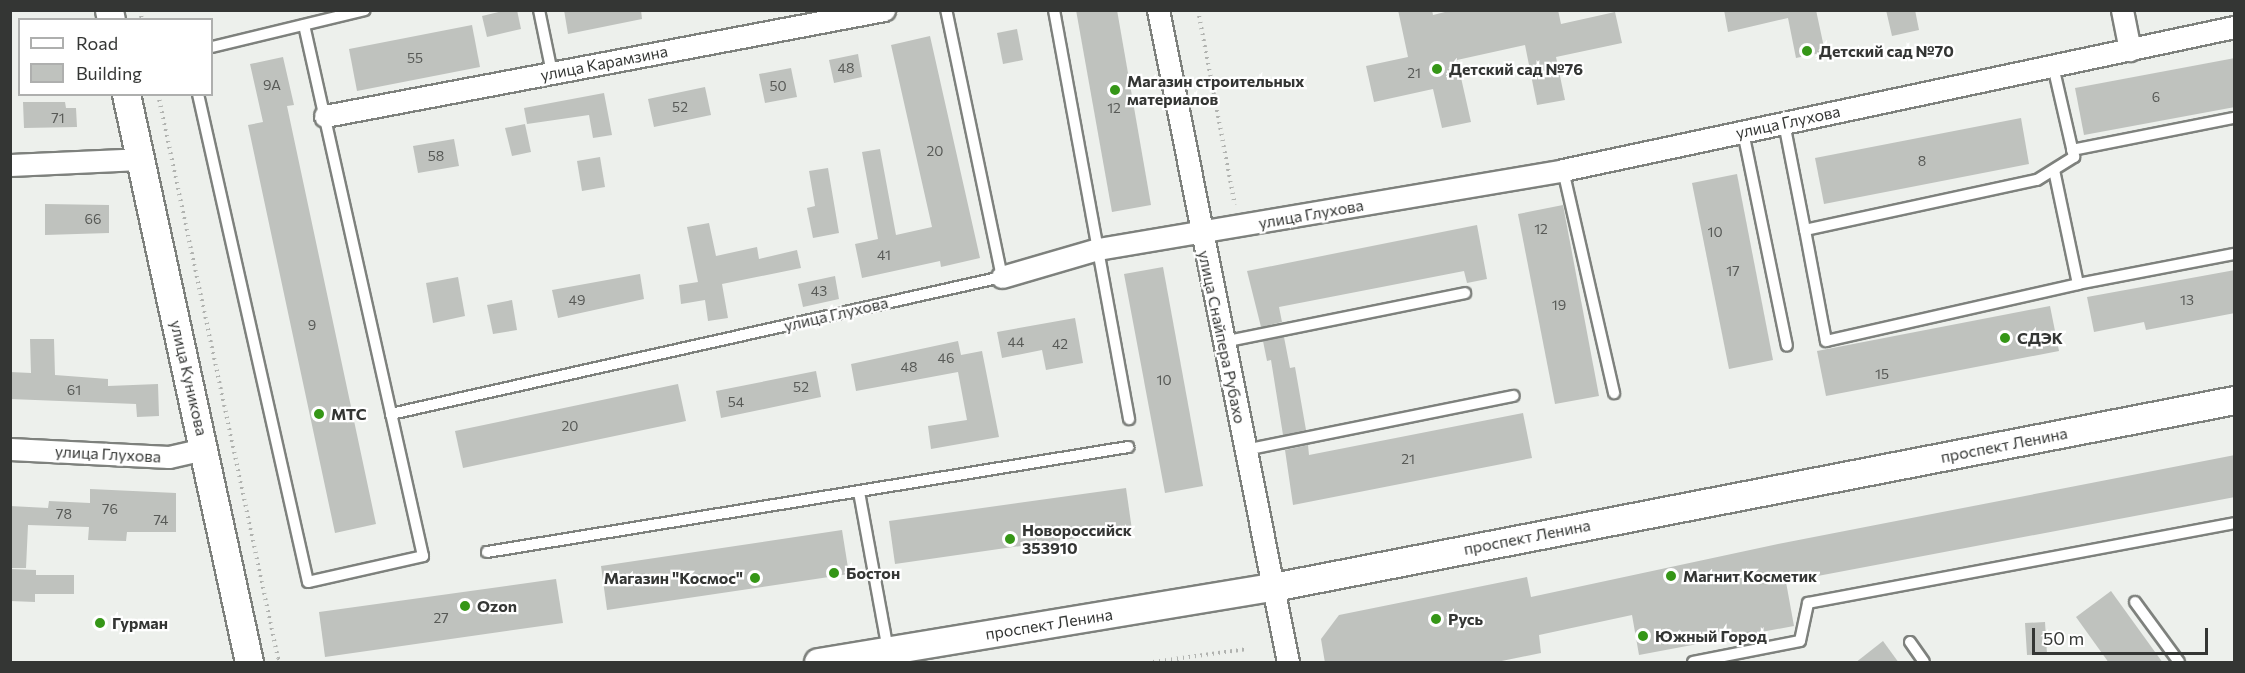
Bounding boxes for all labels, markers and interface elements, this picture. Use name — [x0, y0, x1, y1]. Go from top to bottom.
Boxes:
legend — [18, 18, 213, 96]
text: Road — [76, 32, 118, 54]
street label: улица Карамзина — [539, 41, 669, 85]
place label: Детский сад №70 — [1819, 41, 1954, 61]
marker: Детский сад №70 — [1800, 44, 1814, 58]
house number: 55 — [407, 50, 423, 66]
place label: Детский сад №76 — [1449, 59, 1583, 79]
house number: 48 — [838, 60, 854, 76]
text: Building — [76, 62, 142, 84]
marker: Детский сад №76 — [1430, 62, 1444, 76]
house number: 21 — [1407, 65, 1421, 81]
place label: Магазин строительных материалов — [1127, 71, 1304, 109]
house number: 9А — [263, 77, 281, 93]
house number: 50 — [769, 78, 787, 94]
marker: Магазин строительных материалов — [1108, 83, 1122, 97]
house number: 6 — [2152, 89, 2160, 105]
house number: 52 — [672, 99, 688, 115]
house number: 12 — [1107, 100, 1121, 116]
street label: улица Глухова — [1734, 102, 1842, 142]
house number: 71 — [51, 110, 65, 126]
house number: 20 — [927, 143, 943, 159]
house number: 58 — [428, 148, 444, 164]
house number: 8 — [1918, 153, 1926, 169]
street label: улица Глухова — [1257, 195, 1365, 233]
house number: 66 — [85, 211, 101, 227]
house number: 12 — [1534, 221, 1548, 237]
house number: 10 — [1707, 224, 1723, 240]
house number: 41 — [877, 247, 891, 263]
street label: улица Снайпера Рубахо — [1194, 249, 1250, 425]
house number: 17 — [1726, 263, 1740, 279]
house number: 43 — [811, 283, 827, 299]
house number: 49 — [569, 292, 585, 308]
house number: 13 — [2180, 292, 2194, 308]
street label: улица Глухова — [782, 293, 890, 335]
house number: 19 — [1552, 297, 1566, 313]
house number: 9 — [308, 317, 316, 333]
street label: улица Куникова — [166, 318, 212, 438]
place label: СДЭК — [2017, 328, 2063, 348]
marker: СДЭК — [1998, 331, 2012, 345]
house number: 44 — [1008, 334, 1024, 350]
house number: 42 — [1052, 336, 1068, 352]
house number: 46 — [938, 350, 954, 366]
house number: 48 — [901, 359, 917, 375]
house number: 15 — [1875, 366, 1889, 382]
house number: 10 — [1156, 372, 1172, 388]
house number: 52 — [793, 379, 809, 395]
house number: 61 — [67, 382, 81, 398]
house number: 54 — [728, 394, 744, 410]
place label: МТС — [331, 404, 367, 424]
marker: МТС — [312, 407, 326, 421]
house number: 20 — [562, 418, 578, 434]
street label: проспект Ленина — [1939, 423, 2069, 467]
street label: улица Глухова — [54, 442, 162, 466]
house number: 21 — [1401, 451, 1415, 467]
house number: 76 — [102, 501, 118, 517]
house number: 78 — [56, 506, 72, 522]
house number: 74 — [154, 512, 168, 528]
street label: проспект Ленина — [1462, 515, 1592, 559]
place label: Новороссийск 353910 — [1022, 520, 1132, 558]
marker: Новороссийск 353910 — [1003, 532, 1017, 546]
place label: Бостон — [846, 563, 900, 583]
marker: Бостон — [827, 566, 841, 580]
place label: Магнит Косметик — [1683, 566, 1817, 586]
place label: Магазин "Космос" — [604, 568, 743, 588]
marker: Магнит Косметик — [1664, 569, 1678, 583]
marker: Магазин "Космос" — [748, 571, 762, 585]
place label: Ozon — [477, 596, 517, 616]
marker: Ozon — [458, 599, 472, 613]
street label: проспект Ленина — [984, 604, 1114, 644]
place label: Русь — [1448, 609, 1483, 629]
house number: 27 — [433, 610, 449, 626]
marker: Русь — [1429, 612, 1443, 626]
place label: Гурман — [112, 613, 168, 633]
marker: Гурман — [93, 616, 107, 630]
scale bar — [2035, 616, 2210, 654]
place label: Южный Город — [1655, 626, 1767, 646]
text: 50 m — [2043, 627, 2084, 649]
marker: Южный Город — [1636, 629, 1650, 643]

